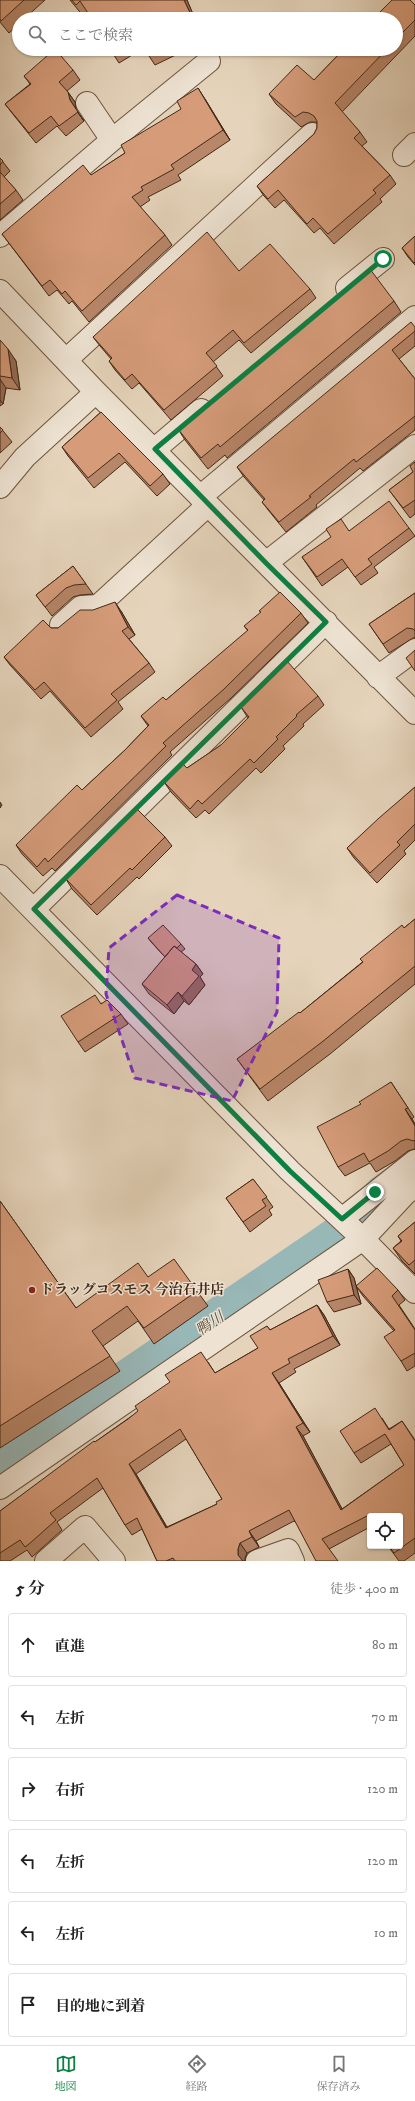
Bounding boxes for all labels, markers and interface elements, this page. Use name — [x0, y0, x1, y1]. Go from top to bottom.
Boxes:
search box — [12, 12, 403, 56]
icon: search — [26, 23, 48, 45]
text: ここで検索 — [58, 26, 133, 45]
route start — [374, 250, 392, 268]
route end — [366, 1183, 384, 1201]
place label: ドラッグコスモス 今治石井店 — [40, 1281, 224, 1299]
marker: ドラッグコスモス 今治石井店 — [27, 1285, 37, 1295]
water label: 鴨川 — [192, 1307, 229, 1340]
map controls — [367, 1513, 403, 1549]
button: locate — [367, 1513, 403, 1549]
text: 5 分 — [16, 1578, 45, 1600]
text: 徒歩 · 400 m — [330, 1581, 399, 1597]
icon: ahead — [17, 1634, 39, 1656]
text: 直進 — [55, 1637, 85, 1656]
text: 80 m — [372, 1637, 398, 1653]
icon: left — [17, 1706, 39, 1728]
text: 左折 — [55, 1709, 85, 1728]
text: 70 m — [372, 1709, 398, 1725]
icon: right — [17, 1778, 39, 1800]
text: 右折 — [55, 1781, 85, 1800]
text: 120 m — [367, 1781, 398, 1797]
icon: left — [17, 1850, 39, 1872]
text: 左折 — [55, 1853, 85, 1872]
text: 120 m — [367, 1853, 398, 1869]
icon: left — [17, 1922, 39, 1944]
text: 左折 — [55, 1925, 85, 1944]
text: 10 m — [374, 1925, 398, 1941]
icon: arrive — [17, 1994, 39, 2016]
text: 目的地に到着 — [55, 1997, 145, 2016]
tab: 地図 — [55, 2053, 77, 2094]
tab: 経路 — [186, 2053, 208, 2094]
tab: 保存済み — [317, 2053, 361, 2094]

